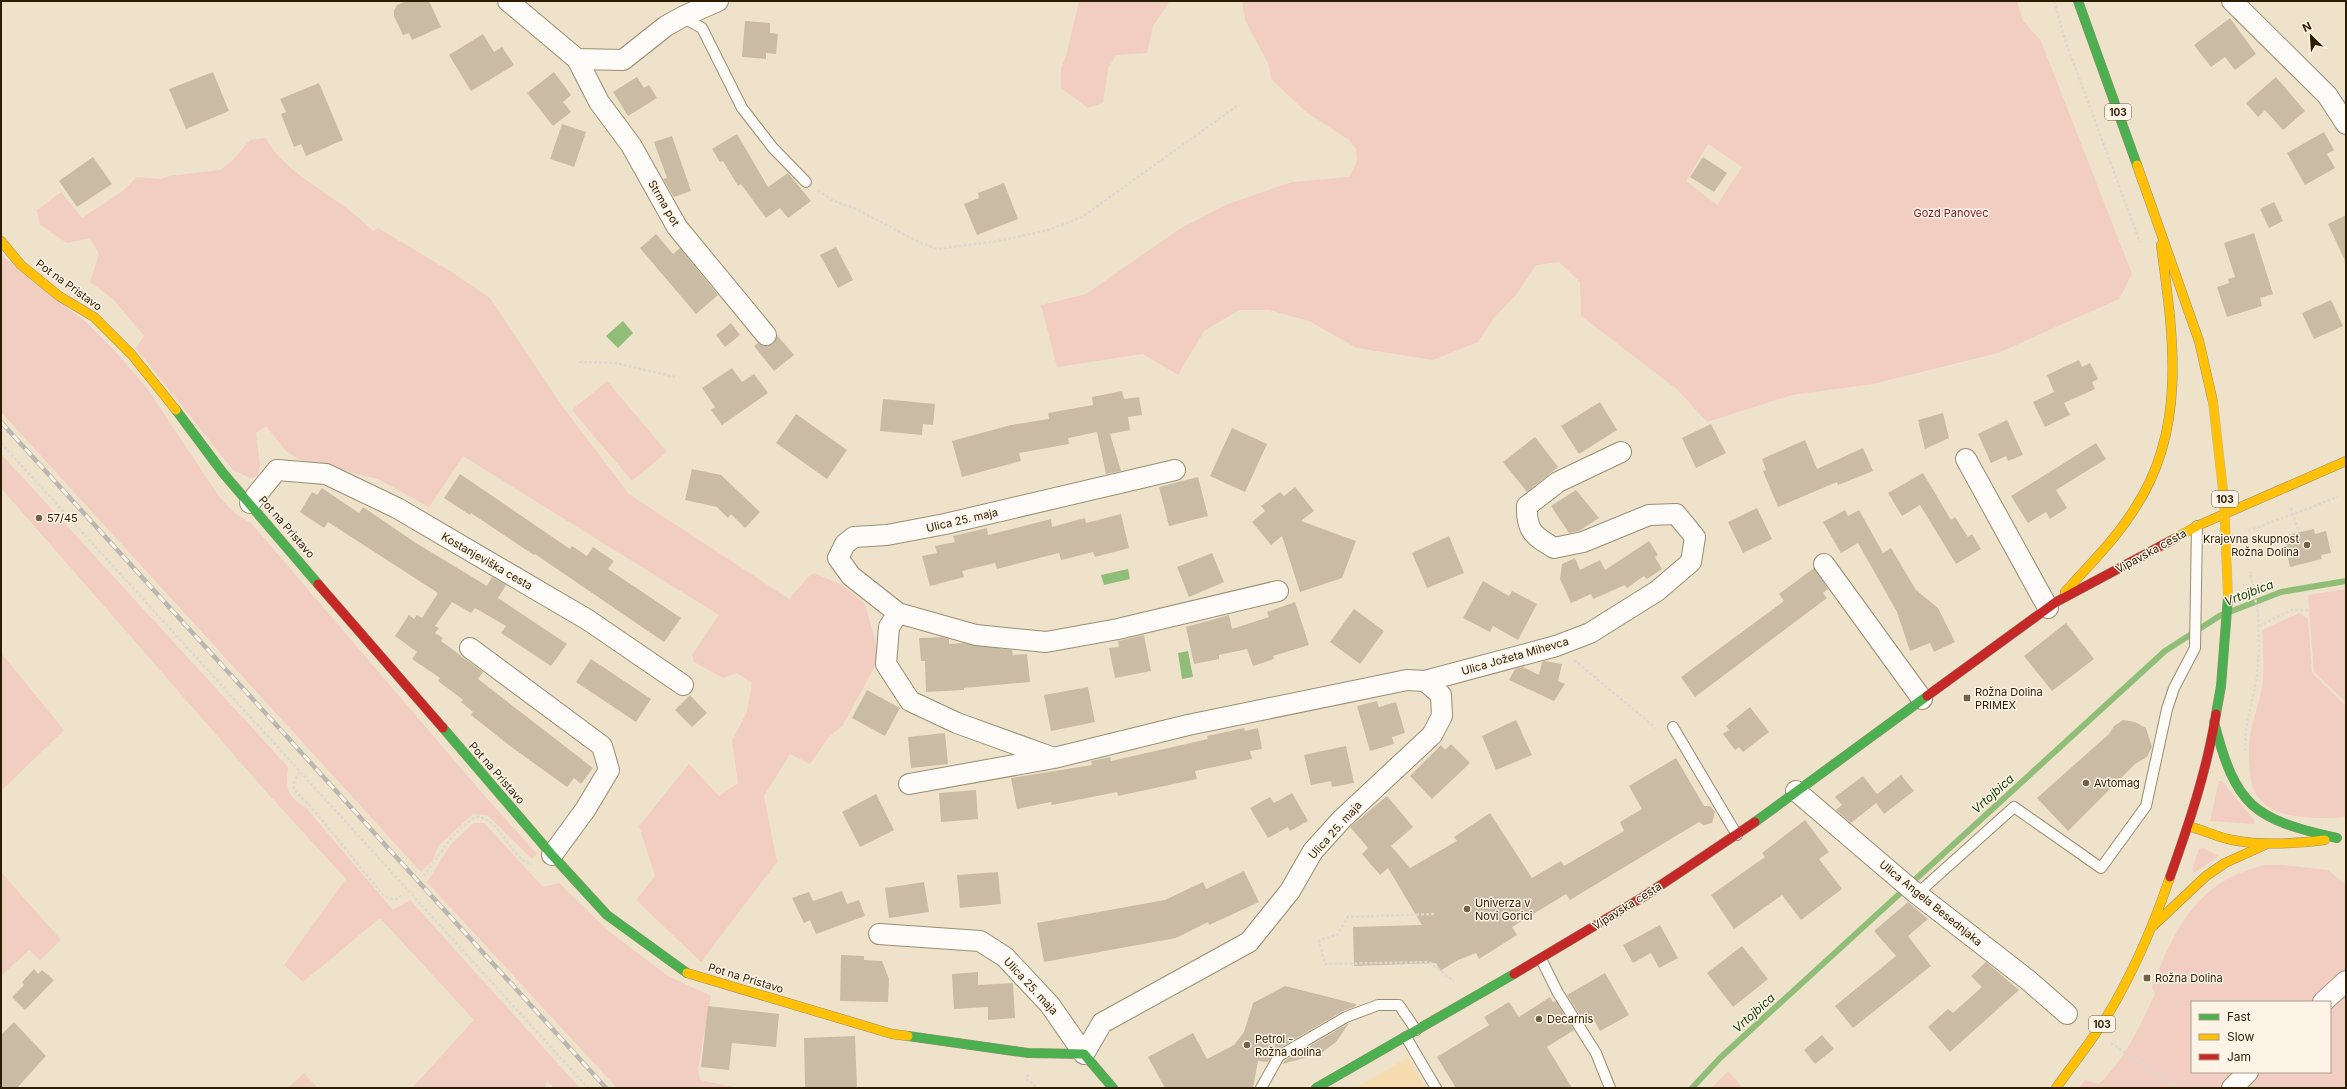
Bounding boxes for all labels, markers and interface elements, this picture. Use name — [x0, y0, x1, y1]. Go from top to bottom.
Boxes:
north arrow — [2291, 16, 2331, 56]
text: N — [2300, 19, 2314, 35]
road number: 103 — [2105, 104, 2131, 120]
street label: Strma pot — [645, 177, 683, 229]
park label: Gozd Panovec — [1913, 206, 1989, 220]
street label: Pot na Pristavo — [33, 256, 105, 314]
road number: 103 — [2212, 491, 2238, 507]
street label: Pot na Pristavo — [256, 493, 318, 561]
street label: Ulica 25. maja — [925, 505, 999, 535]
place label: 57/45 — [47, 511, 78, 525]
marker: 57/45 — [34, 513, 44, 523]
street label: Vipavska cesta — [2113, 526, 2189, 576]
street label: Kostanjeviška cesta — [439, 529, 535, 593]
place label: Krajevna skupnost Rožna Dolina — [2203, 532, 2299, 559]
marker: Krajevna skupnost Rožna Dolina — [2302, 540, 2312, 550]
water label: Vrtojbica — [2222, 576, 2276, 609]
street label: Ulica Jožeta Mihevca — [1460, 634, 1570, 678]
place label: Rožna Dolina PRIMEX — [1975, 685, 2043, 712]
marker: Rožna Dolina PRIMEX — [1962, 693, 1972, 703]
street label: Pot na Pristavo — [466, 739, 528, 807]
water label: Vrtojbica — [1969, 771, 2017, 816]
place label: Avtomag — [2094, 776, 2140, 790]
marker: Avtomag — [2081, 778, 2091, 788]
street label: Ulica 25. maja — [1305, 798, 1365, 862]
street label: Ulica Angela Besednjaka — [1877, 857, 1985, 949]
street label: Vipavska cesta — [1590, 879, 1664, 933]
place label: Univerza v Novi Gorici — [1475, 896, 1532, 923]
marker: Univerza v Novi Gorici — [1462, 904, 1472, 914]
street label: Ulica 25. maja — [1001, 954, 1061, 1018]
street label: Pot na Pristavo — [707, 960, 786, 996]
place label: Rožna Dolina — [2155, 971, 2223, 985]
marker: Rožna Dolina — [2142, 973, 2152, 983]
water label: Vrtojbica — [1730, 990, 1778, 1035]
legend — [2191, 1001, 2331, 1073]
text: Fast — [2227, 1009, 2251, 1024]
place label: Decarnis — [1547, 1012, 1593, 1026]
marker: Decarnis — [1534, 1014, 1544, 1024]
road number: 103 — [2089, 1016, 2115, 1032]
text: Slow — [2227, 1029, 2255, 1044]
place label: Petrol - Rožna dolina — [1255, 1032, 1322, 1059]
marker: Petrol - Rožna dolina — [1242, 1040, 1252, 1050]
text: Jam — [2227, 1049, 2251, 1064]

